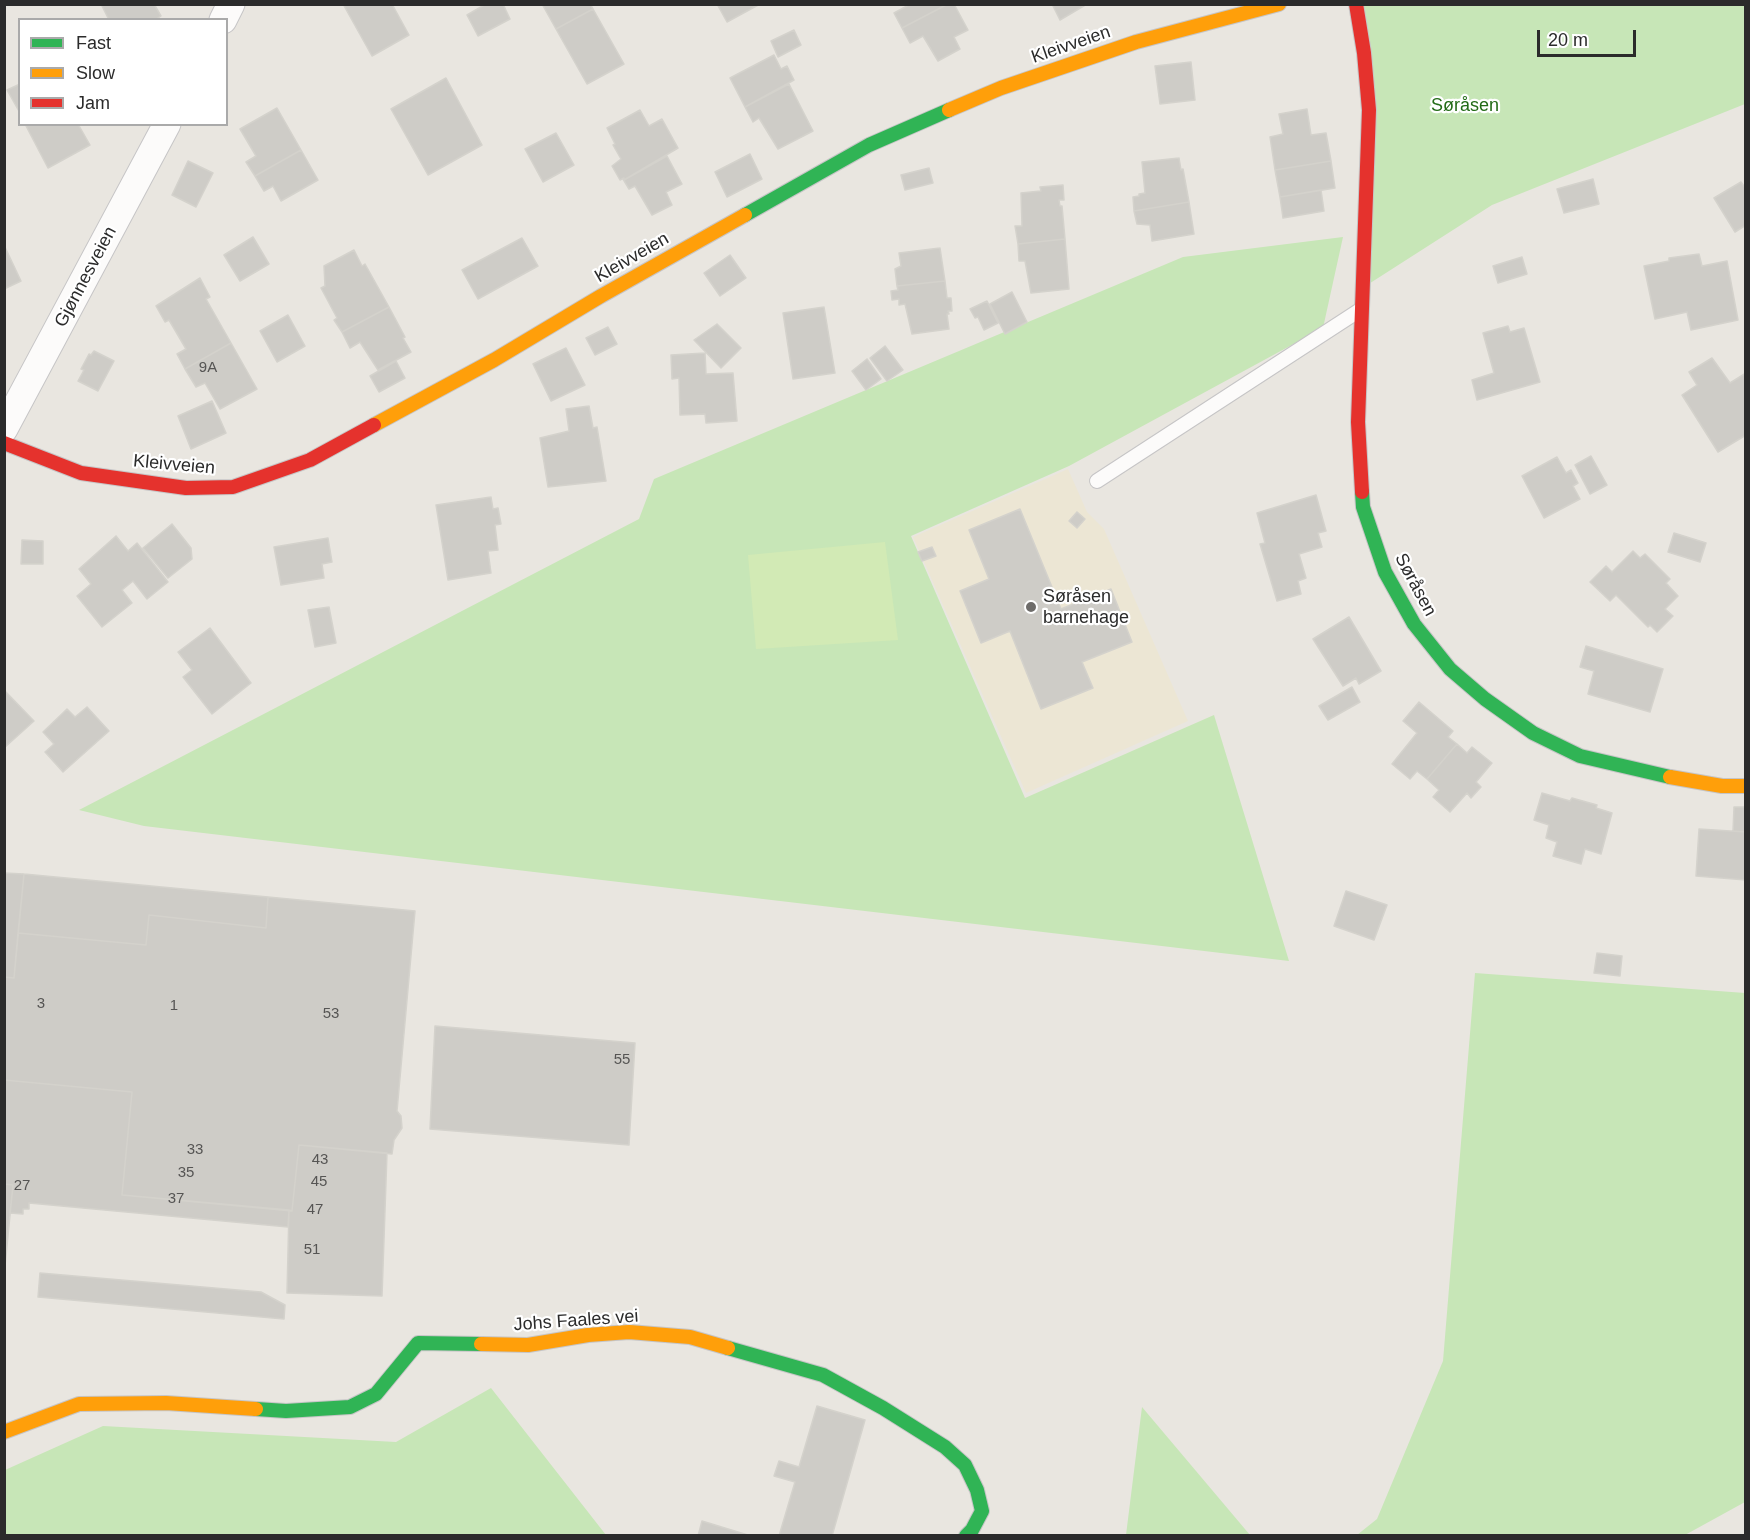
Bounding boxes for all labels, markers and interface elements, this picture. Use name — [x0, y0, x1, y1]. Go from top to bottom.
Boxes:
legend — [18, 18, 228, 126]
scale bar — [1540, 18, 1639, 56]
street label: Kleivveien — [1029, 21, 1113, 69]
text: 20 m — [1548, 30, 1588, 50]
text: Fast — [76, 33, 111, 53]
text: Slow — [76, 63, 115, 83]
text: Jam — [76, 93, 110, 113]
park label: Søråsen — [1431, 95, 1499, 117]
street label: Gjønnesveien — [50, 223, 122, 331]
street label: Kleivveien — [591, 228, 673, 288]
house number: 9A — [199, 359, 217, 377]
street label: Kleivveien — [132, 451, 216, 479]
street label: Søråsen — [1389, 550, 1441, 620]
place label: Søråsen barnehage — [1043, 586, 1129, 628]
marker: Søråsen barnehage — [1024, 600, 1038, 614]
house number: 3 — [37, 995, 45, 1013]
house number: 1 — [170, 997, 178, 1015]
house number: 53 — [323, 1005, 339, 1023]
house number: 55 — [614, 1051, 630, 1069]
house number: 33 — [187, 1141, 203, 1159]
house number: 43 — [312, 1151, 328, 1169]
house number: 35 — [178, 1164, 194, 1182]
house number: 45 — [311, 1173, 327, 1191]
house number: 27 — [14, 1177, 30, 1195]
house number: 37 — [168, 1190, 184, 1208]
house number: 47 — [307, 1201, 323, 1219]
house number: 51 — [304, 1241, 320, 1259]
street label: Johs Faales vei — [513, 1306, 639, 1336]

